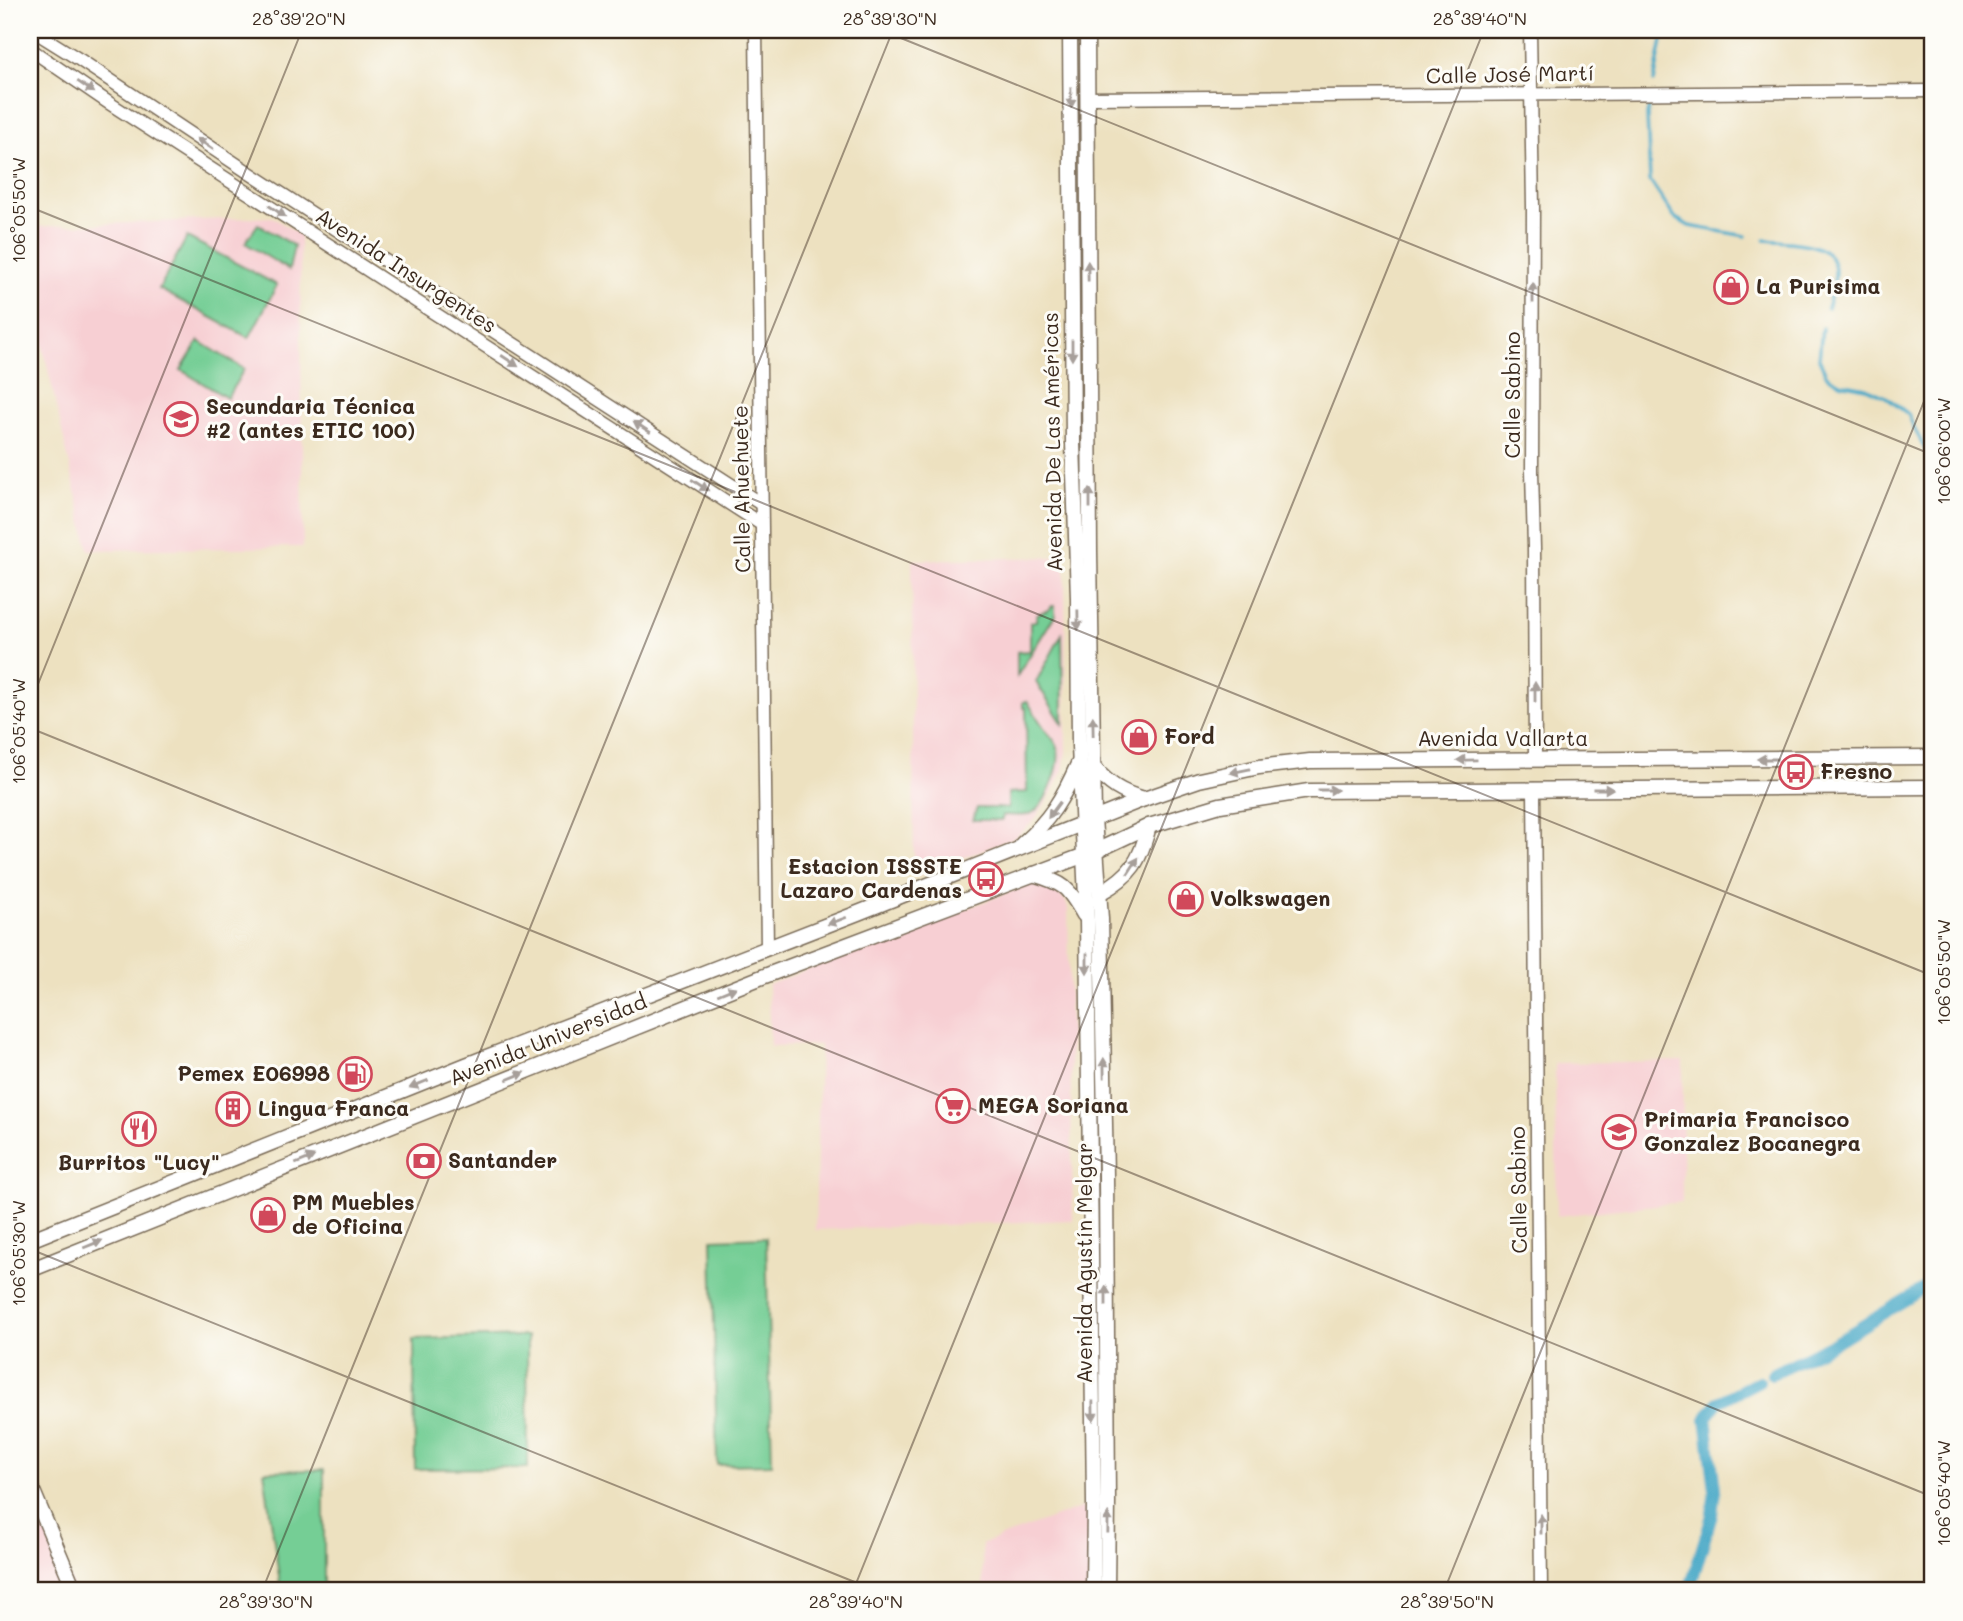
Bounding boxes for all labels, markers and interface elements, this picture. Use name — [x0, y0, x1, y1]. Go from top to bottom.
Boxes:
text: 28°39'20"N — [252, 6, 346, 30]
text: 28°39'30"N — [843, 6, 937, 30]
text: 28°39'40"N — [1433, 6, 1527, 30]
street label: Calle José Martí — [1426, 59, 1594, 88]
one-way arrow — [77, 80, 95, 94]
one-way arrow — [1065, 87, 1077, 109]
one-way arrow — [195, 137, 214, 150]
text: 106°05'50"W — [6, 157, 30, 263]
street label: Avenida Insurgentes — [311, 201, 502, 338]
one-way arrow — [268, 204, 286, 218]
one-way arrow — [1082, 259, 1094, 281]
shop icon: La Purisima — [1712, 268, 1750, 306]
place label: La Purisima — [1756, 272, 1880, 299]
one-way arrow — [1527, 282, 1539, 304]
street label: Avenida De Las Américas — [1036, 312, 1067, 572]
street label: Calle Sabino — [1498, 331, 1525, 459]
one-way arrow — [1066, 339, 1078, 361]
one-way arrow — [500, 354, 519, 367]
place label: Secundaria Técnica #2 (antes ETIC 100) — [206, 392, 415, 443]
text: 106°06'00"W — [1931, 397, 1955, 505]
school or university icon: Secundaria Técnica #2 (antes ETIC 100) — [162, 400, 200, 438]
street label: Calle Ahuehuete — [726, 405, 755, 573]
one-way arrow — [633, 421, 652, 434]
one-way arrow — [691, 478, 710, 491]
one-way arrow — [1084, 487, 1096, 509]
one-way arrow — [1072, 609, 1084, 631]
text: 106°05'40"W — [6, 678, 30, 784]
one-way arrow — [1529, 681, 1541, 703]
one-way arrow — [1087, 714, 1099, 736]
shop icon: Ford — [1120, 718, 1158, 756]
place label: Ford — [1164, 722, 1214, 749]
street label: Avenida Vallarta — [1418, 724, 1588, 751]
one-way arrow — [1756, 753, 1778, 764]
bus stop icon: Fresno — [1777, 753, 1815, 791]
one-way arrow — [1456, 754, 1478, 766]
place label: Fresno — [1820, 757, 1893, 784]
one-way arrow — [1229, 766, 1251, 777]
one-way arrow — [1592, 783, 1614, 795]
one-way arrow — [1317, 785, 1339, 796]
one-way arrow — [1047, 801, 1061, 819]
place label: Estacion ISSSTE Lazaro Cardenas — [780, 852, 962, 903]
one-way arrow — [1126, 857, 1140, 875]
bus stop icon: Estacion ISSSTE Lazaro Cardenas — [967, 860, 1005, 898]
shop icon: Volkswagen — [1167, 880, 1205, 918]
place label: Volkswagen — [1210, 884, 1330, 911]
one-way arrow — [826, 916, 847, 927]
text: 106°05'50"W — [1931, 919, 1955, 1025]
one-way arrow — [1082, 952, 1093, 974]
one-way arrow — [717, 986, 738, 997]
street label: Avenida Universidad — [445, 987, 650, 1091]
fuel station icon: Pemex E06998 — [336, 1055, 374, 1093]
one-way arrow — [1098, 1057, 1109, 1079]
place label: Pemex E06998 — [177, 1059, 330, 1086]
one-way arrow — [505, 1070, 526, 1081]
one-way arrow — [409, 1078, 429, 1090]
supermarket icon: MEGA Soriana — [934, 1087, 972, 1125]
building icon: Lingua Franca — [214, 1090, 252, 1128]
place label: MEGA Soriana — [978, 1091, 1129, 1118]
place label: Lingua Franca — [258, 1094, 409, 1121]
place label: Primaria Francisco Gonzalez Bocanegra — [1644, 1105, 1861, 1156]
restaurant icon: Burritos "Lucy" — [120, 1110, 158, 1148]
school or university icon: Primaria Francisco Gonzalez Bocanegra — [1600, 1113, 1638, 1151]
street label: Calle Sabino — [1503, 1126, 1532, 1254]
bank icon: Santander — [405, 1142, 443, 1180]
street label: Avenida Agustín Melgar — [1070, 1142, 1097, 1384]
place label: Santander — [448, 1146, 557, 1173]
place label: Burritos "Lucy" — [58, 1148, 220, 1176]
one-way arrow — [294, 1155, 315, 1166]
place label: PM Muebles de Oficina — [292, 1188, 415, 1239]
shop icon: PM Muebles de Oficina — [249, 1196, 287, 1234]
text: 106°05'30"W — [6, 1200, 30, 1306]
one-way arrow — [83, 1239, 104, 1250]
one-way arrow — [1101, 1284, 1112, 1306]
one-way arrow — [1087, 1400, 1099, 1422]
text: 106°05'40"W — [1931, 1440, 1955, 1546]
one-way arrow — [1102, 1512, 1114, 1534]
one-way arrow — [1535, 1513, 1547, 1535]
text: 28°39'30"N — [219, 1589, 313, 1613]
text: 28°39'40"N — [809, 1589, 903, 1613]
text: 28°39'50"N — [1400, 1589, 1494, 1613]

